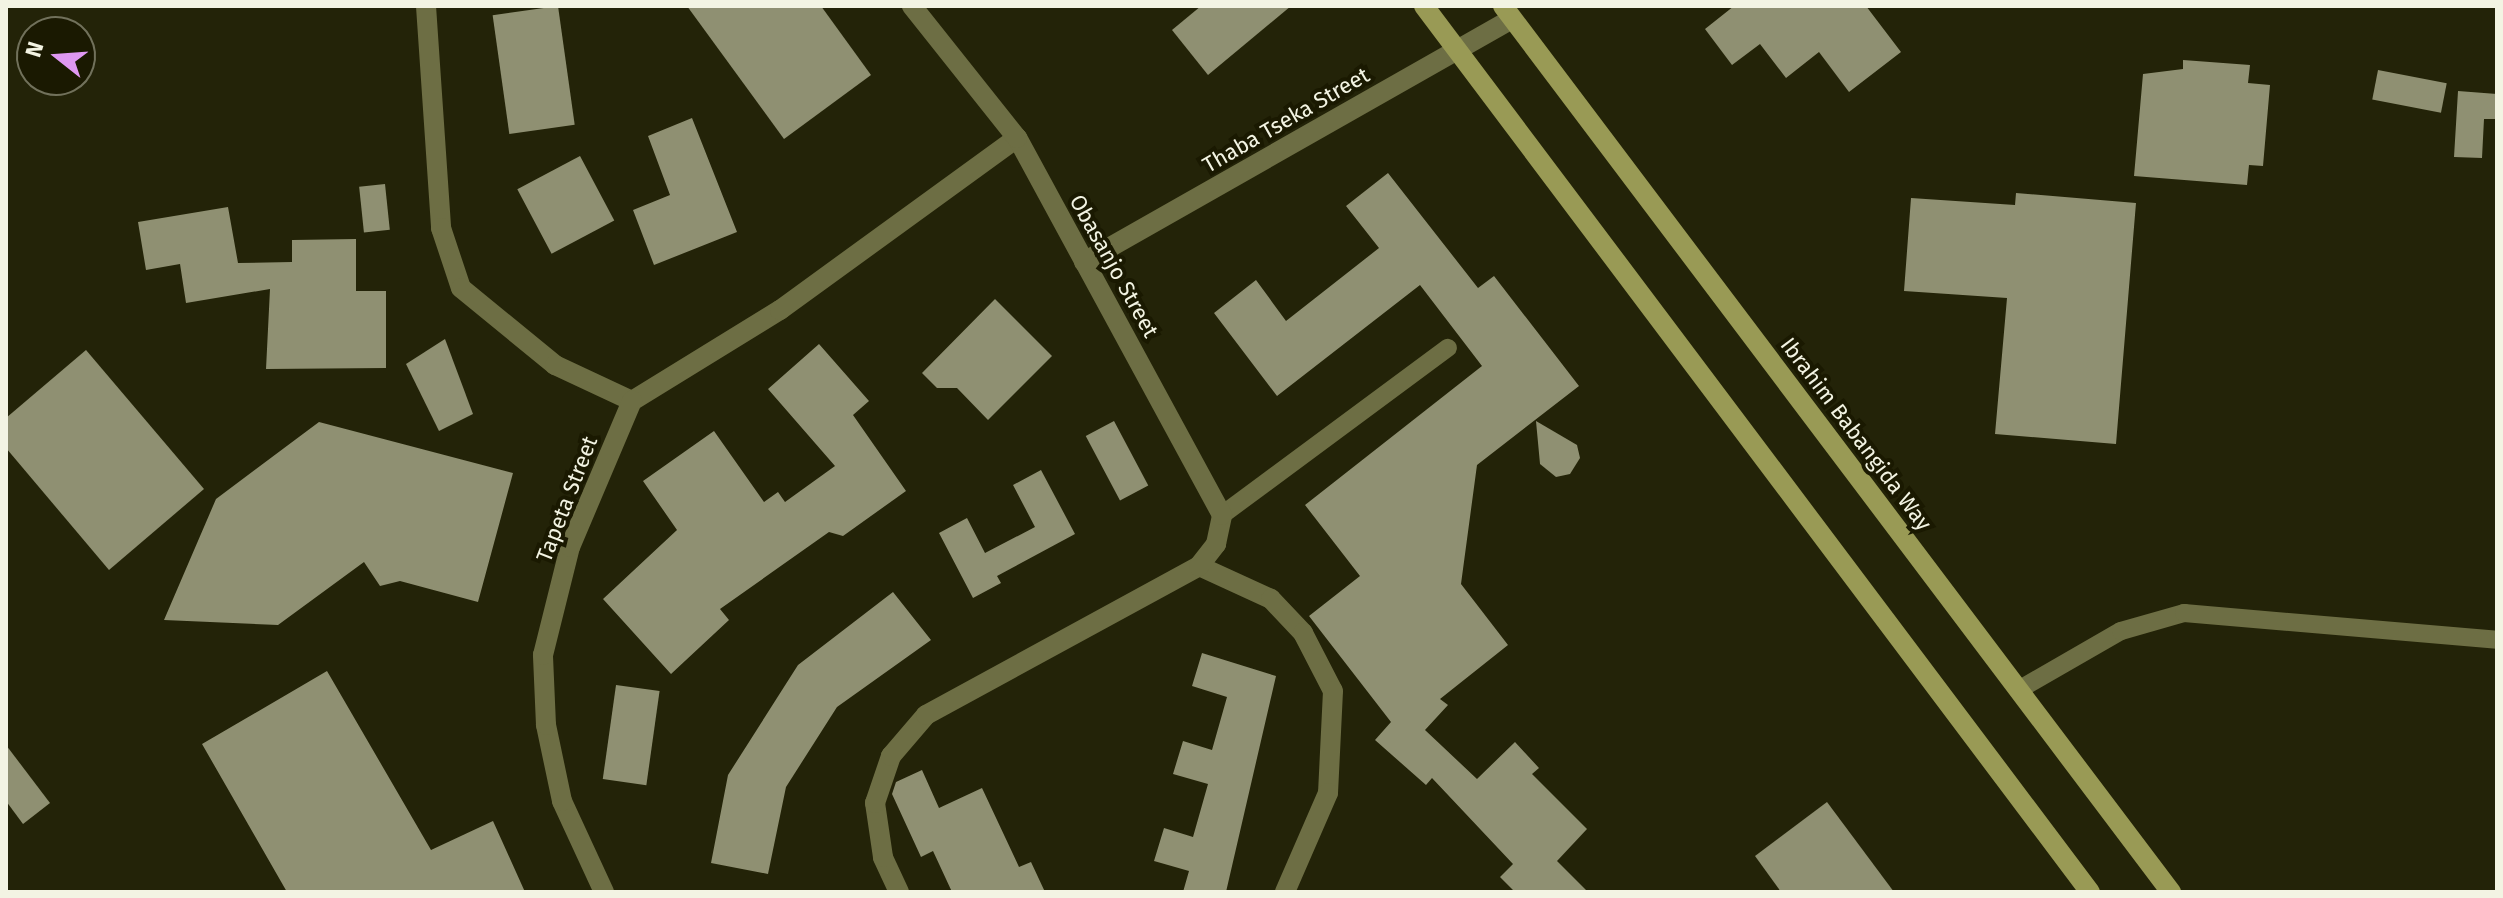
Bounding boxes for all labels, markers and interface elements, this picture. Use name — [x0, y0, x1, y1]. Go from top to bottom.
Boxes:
north arrow — [16, 16, 96, 96]
text: N — [19, 38, 50, 60]
street label: Thaba Tseka Street — [1198, 62, 1374, 178]
street label: Obasanjo Street — [1064, 190, 1164, 342]
street label: Ibrahim Babangida Way — [1775, 332, 1937, 536]
street label: Tapeta Street — [531, 432, 603, 566]

